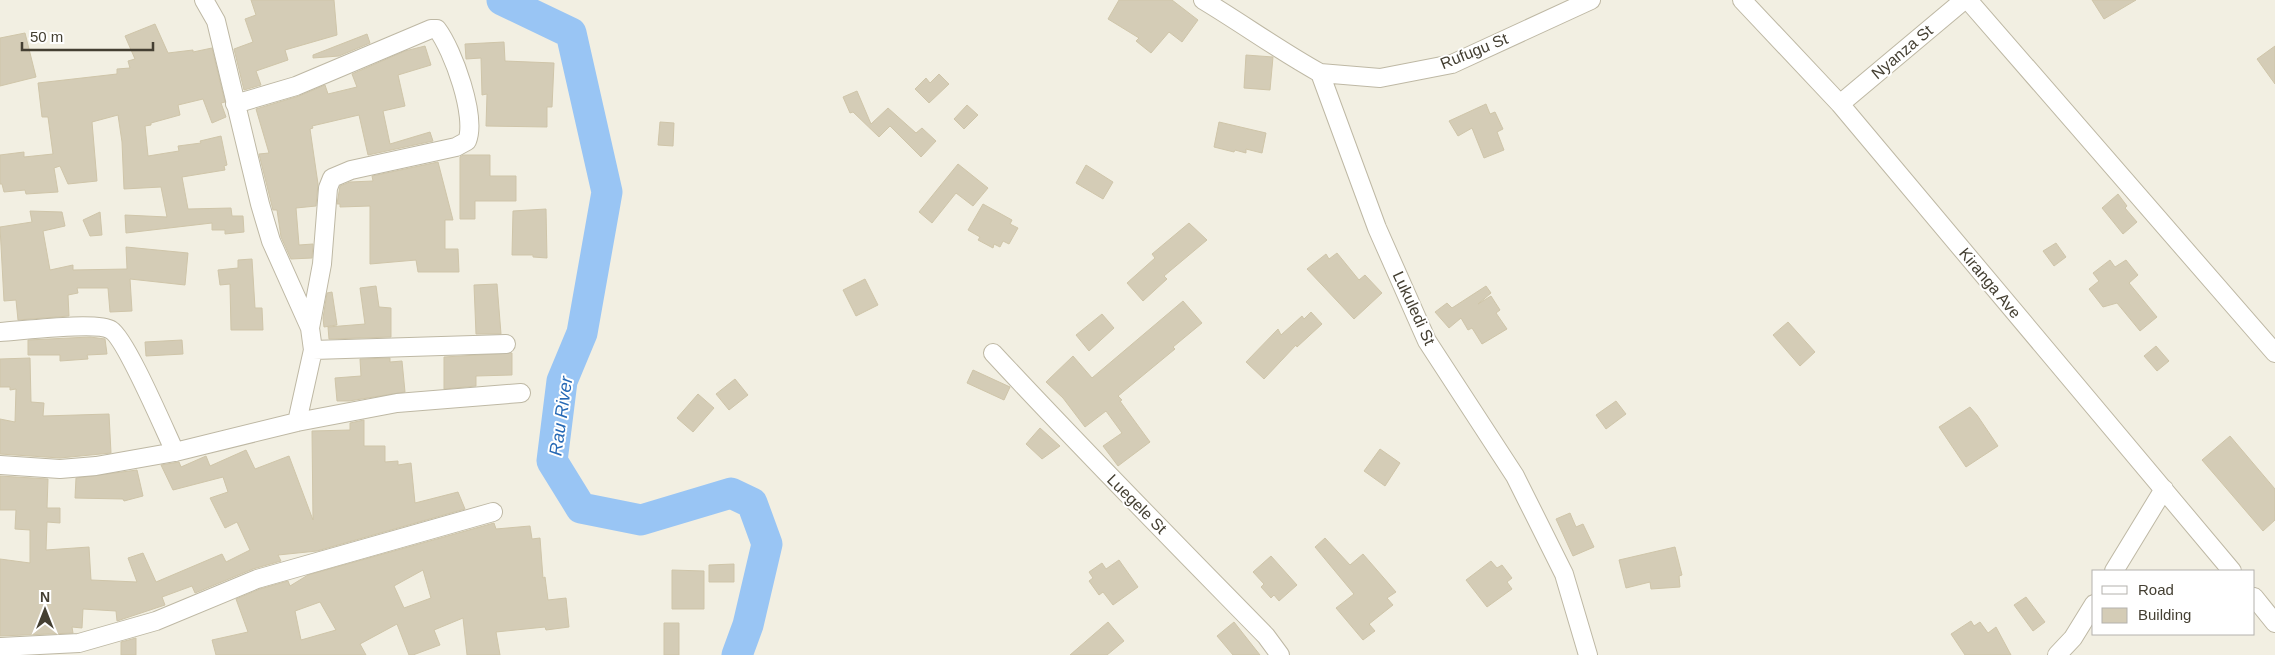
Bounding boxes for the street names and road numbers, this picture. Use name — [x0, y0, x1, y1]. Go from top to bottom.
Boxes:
street label: Nyanza St — [1868, 21, 1936, 82]
street label: Rufugu St — [1438, 30, 1511, 72]
street label: Kiranga Ave — [1956, 245, 2024, 321]
street label: Lukuledi St — [1390, 269, 1439, 348]
street label: Luegele St — [1104, 471, 1170, 537]

